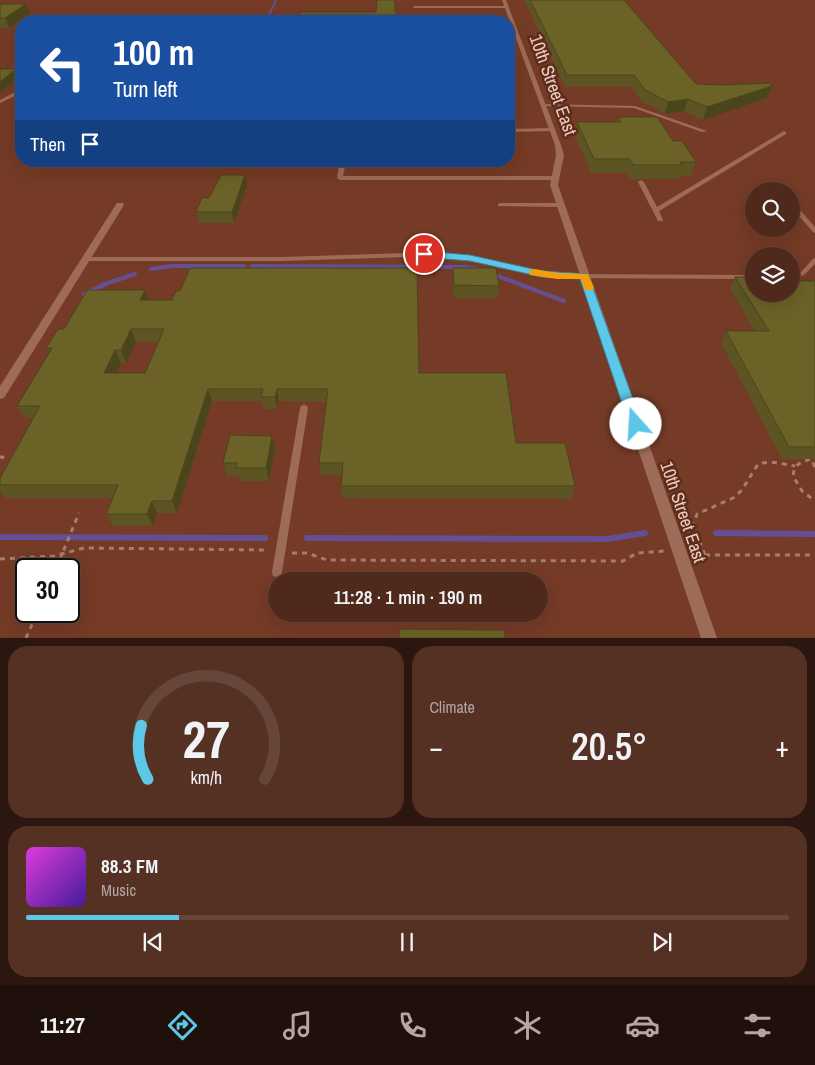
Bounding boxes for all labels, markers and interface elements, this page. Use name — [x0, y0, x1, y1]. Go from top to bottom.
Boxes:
text: 100 m — [113, 29, 194, 76]
street label: 10th Street East — [524, 31, 583, 139]
icon: left — [30, 35, 95, 100]
text: Turn left — [113, 74, 178, 104]
icon: arrive — [76, 130, 104, 158]
text: Then — [30, 131, 66, 157]
map controls — [745, 182, 800, 302]
button: search — [745, 182, 800, 237]
pin — [403, 233, 445, 275]
icon: arrive — [410, 240, 438, 268]
button: layers — [745, 247, 800, 302]
position arrow — [609, 397, 661, 449]
street label: 10th Street East — [654, 458, 713, 566]
speed limit sign: 30 — [15, 558, 80, 623]
text: 11:28 · 1 min · 190 m — [334, 584, 482, 610]
text: Climate — [430, 696, 475, 718]
text: 27 — [182, 704, 229, 774]
text: 20.5° — [571, 721, 647, 772]
text: − — [430, 728, 443, 766]
text: + — [776, 728, 789, 766]
text: km/h — [190, 766, 222, 790]
text: 88.3 FM — [101, 853, 158, 879]
text: Music — [101, 879, 136, 901]
icon: previous — [139, 928, 167, 956]
icon: pause — [393, 928, 421, 956]
icon: next — [648, 928, 676, 956]
icon: directions — [165, 1008, 200, 1043]
icon: music — [280, 1008, 315, 1043]
icon: phone — [395, 1008, 430, 1043]
icon: climate — [510, 1008, 545, 1043]
icon: car — [625, 1008, 660, 1043]
icon: filters — [740, 1008, 775, 1043]
text: 11:27 — [40, 1010, 85, 1040]

